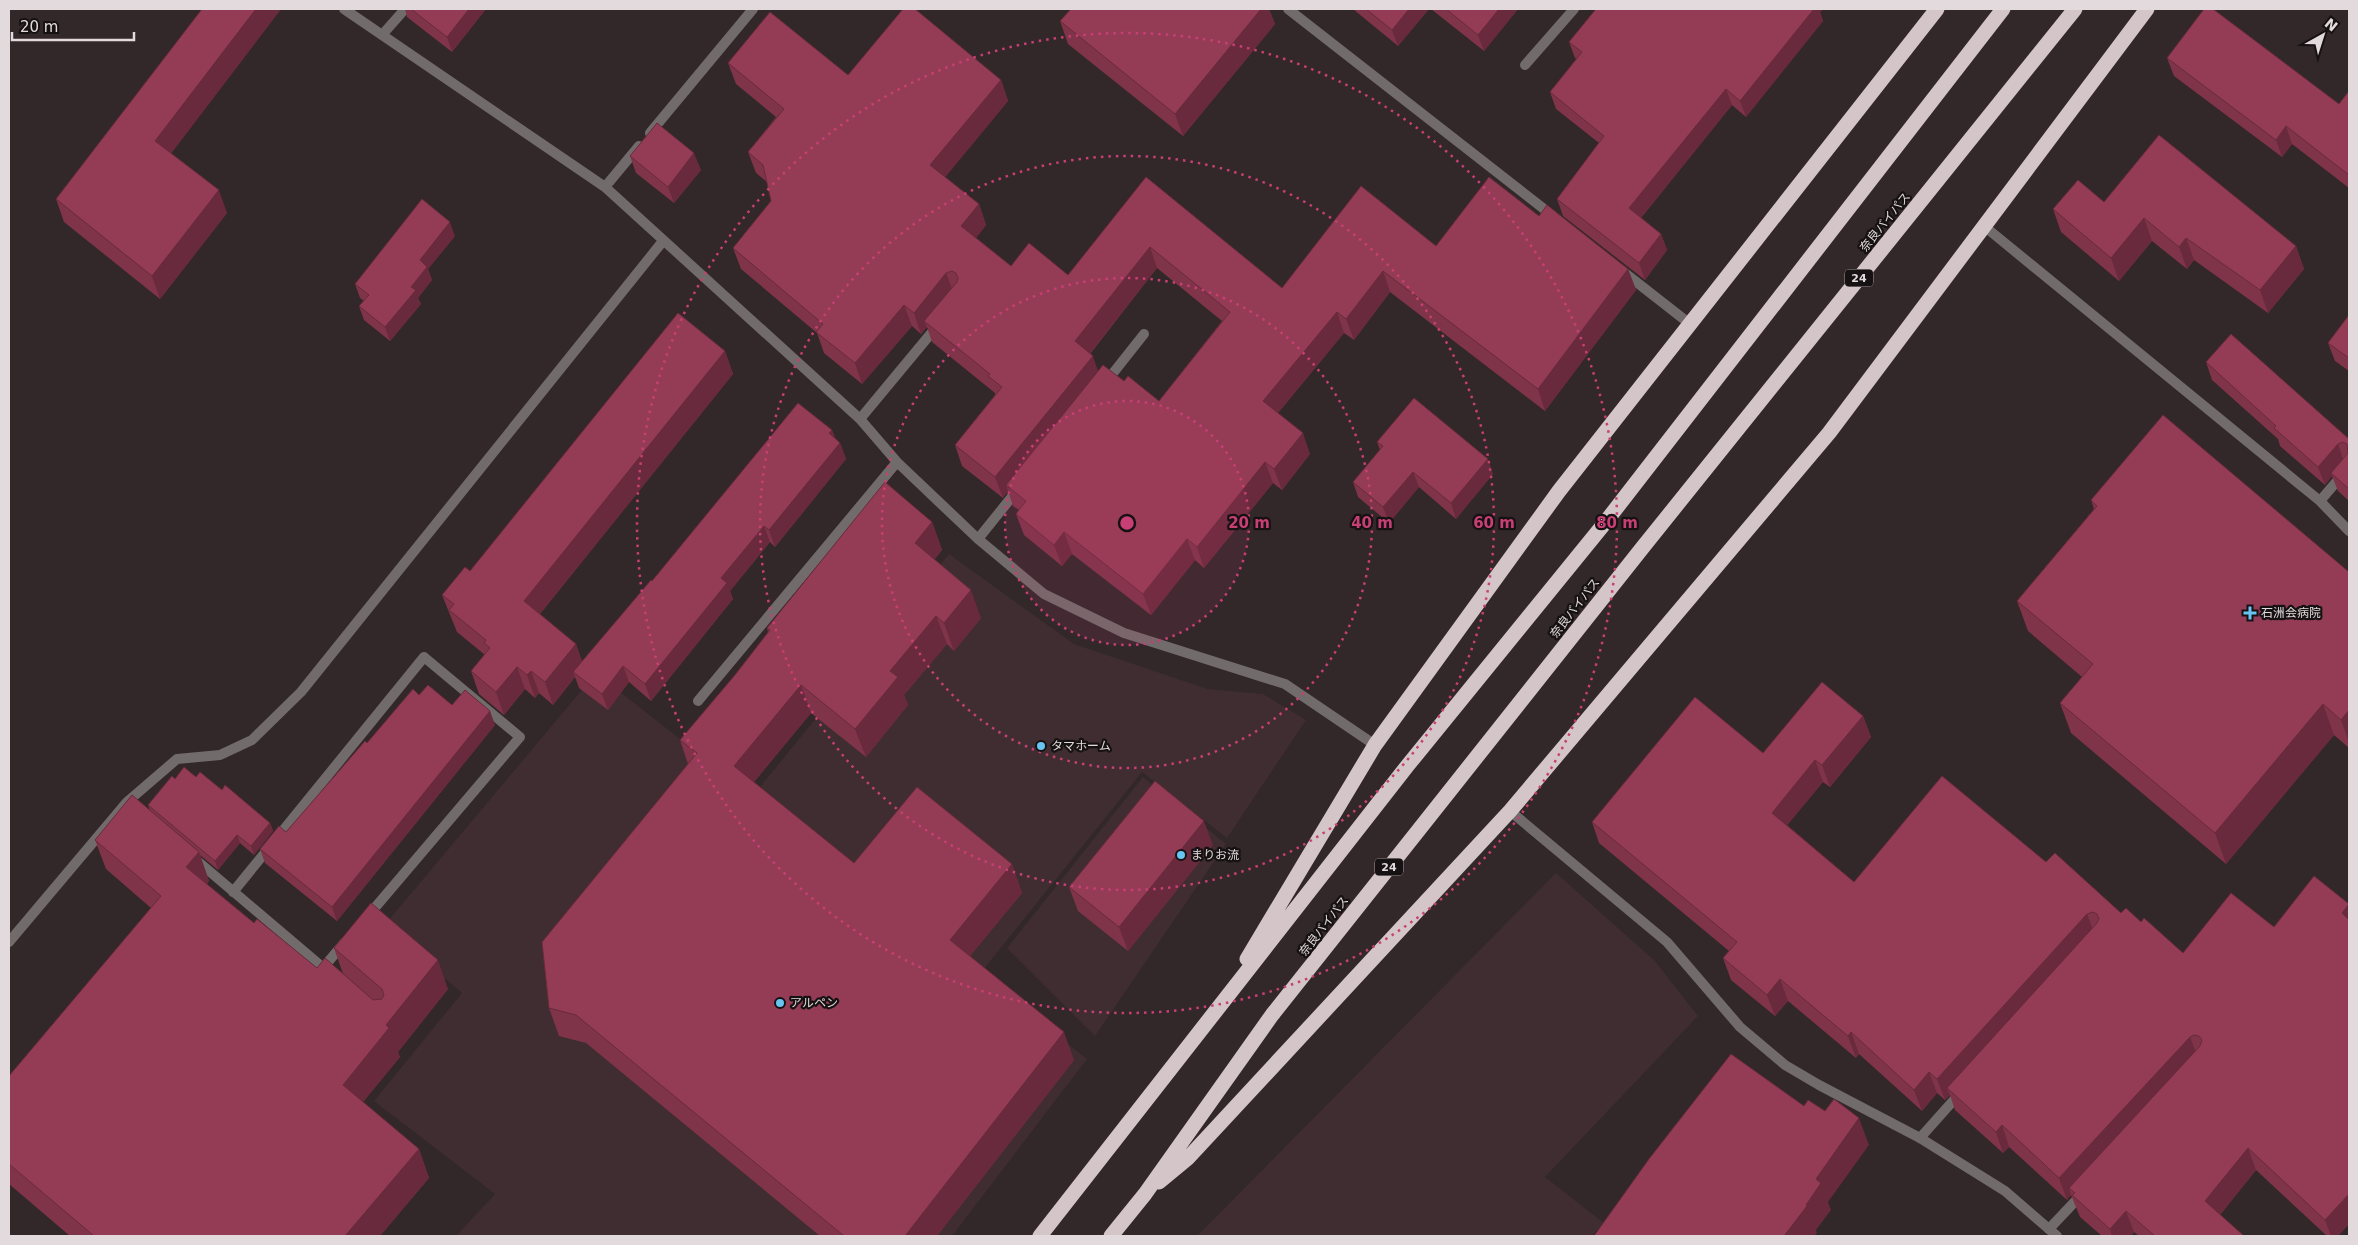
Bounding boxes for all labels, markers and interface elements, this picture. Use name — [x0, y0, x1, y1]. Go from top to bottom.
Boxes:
scale bar — [12, 10, 135, 42]
north arrow — [2298, 10, 2348, 60]
text: N — [2322, 15, 2341, 35]
text: 20 m — [20, 18, 58, 36]
street label: 奈良バイパス — [1857, 190, 1913, 254]
road number: 24 — [1845, 270, 1873, 286]
centre of rings — [1118, 514, 1136, 532]
text: 20 m — [1228, 514, 1270, 532]
text: 40 m — [1351, 514, 1393, 532]
text: 60 m — [1473, 514, 1515, 532]
text: 80 m — [1596, 514, 1638, 532]
street label: 奈良バイパス — [1547, 575, 1603, 641]
marker: 石洲会病院 — [2243, 606, 2257, 620]
place label: 石洲会病院 — [2261, 606, 2321, 620]
place label: タマホーム — [1051, 739, 1111, 753]
marker: タマホーム — [1035, 740, 1047, 752]
place label: まりお流 — [1191, 848, 1239, 862]
marker: まりお流 — [1175, 849, 1187, 861]
road number: 24 — [1375, 859, 1403, 876]
street label: 奈良バイパス — [1296, 893, 1352, 959]
place label: アルペン — [790, 996, 838, 1010]
marker: アルペン — [774, 997, 786, 1009]

